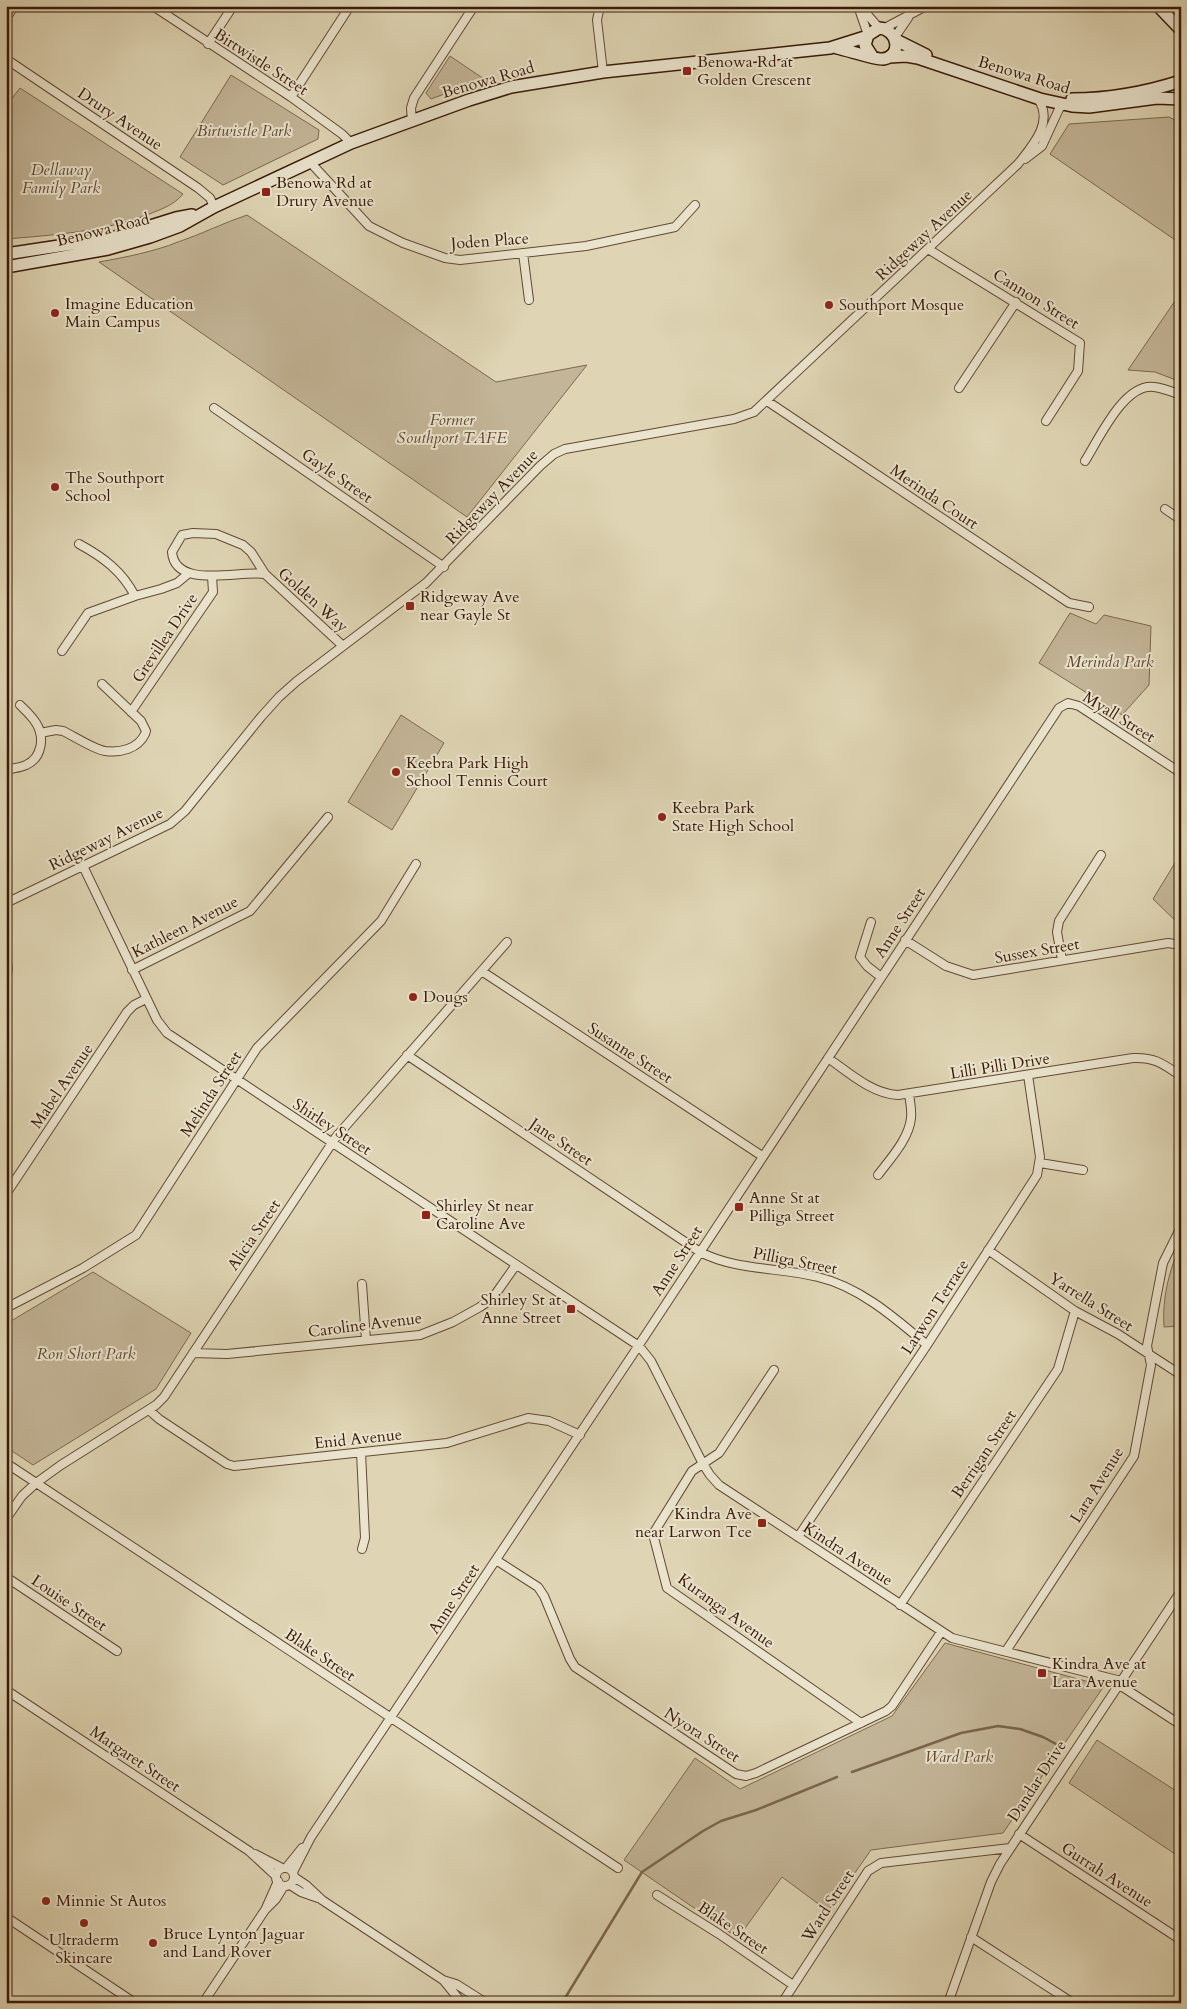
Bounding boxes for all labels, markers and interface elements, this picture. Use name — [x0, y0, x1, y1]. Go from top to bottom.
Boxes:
street label: Birtwistle Street — [210, 23, 312, 101]
place label: Benowa Rd at Golden Crescent — [697, 51, 811, 91]
street label: Benowa Road — [975, 51, 1073, 100]
street label: Benowa Road — [439, 56, 537, 104]
marker: Benowa Rd at Golden Crescent — [681, 65, 693, 77]
street label: Drury Avenue — [73, 82, 167, 156]
park label: Birtwistle Park — [197, 120, 291, 142]
park label: Dellaway Family Park — [22, 159, 100, 199]
place label: Benowa Rd at Drury Avenue — [276, 172, 374, 212]
street label: Ridgeway Avenue — [871, 184, 977, 286]
marker: Benowa Rd at Drury Avenue — [260, 186, 272, 198]
street label: Benowa Road — [54, 208, 152, 252]
street label: Joden Place — [448, 227, 530, 255]
street label: Cannon Street — [989, 264, 1083, 334]
place label: Imagine Education Main Campus — [65, 293, 194, 333]
place label: Southport Mosque — [839, 294, 964, 316]
marker: Southport Mosque — [823, 299, 835, 311]
marker: Imagine Education Main Campus — [49, 307, 61, 319]
park label: Former Southport TAFE — [397, 409, 508, 449]
street label: Gayle Street — [297, 443, 377, 509]
street label: Ridgeway Avenue — [441, 445, 543, 549]
street label: Merinda Court — [886, 459, 982, 535]
place label: The Southport School — [65, 467, 164, 507]
marker: The Southport School — [49, 481, 61, 493]
street label: Golden Way — [273, 563, 353, 638]
place label: Ridgeway Ave near Gayle St — [420, 586, 520, 626]
street label: Grevillea Drive — [127, 589, 203, 687]
marker: Ridgeway Ave near Gayle St — [404, 600, 416, 612]
park label: Merinda Park — [1066, 651, 1154, 673]
street label: Myall Street — [1079, 686, 1159, 748]
place label: Keebra Park High School Tennis Court — [406, 752, 548, 792]
marker: Keebra Park High School Tennis Court — [390, 766, 402, 778]
place label: Keebra Park State High School — [672, 797, 794, 837]
street label: Ridgeway Avenue — [45, 802, 167, 876]
marker: Keebra Park State High School — [656, 811, 668, 823]
street label: Anne Street — [869, 884, 931, 962]
street label: Kathleen Avenue — [128, 891, 242, 963]
street label: Sussex Street — [993, 933, 1081, 969]
place label: Dougs — [423, 986, 468, 1008]
marker: Dougs — [407, 991, 419, 1003]
street label: Susanne Street — [583, 1017, 677, 1089]
street label: Mabel Avenue — [25, 1039, 99, 1133]
street label: Melinda Street — [175, 1047, 247, 1141]
street label: Lilli Pilli Drive — [949, 1047, 1051, 1085]
street label: Shirley Street — [288, 1093, 376, 1161]
street label: Jane Street — [524, 1112, 597, 1171]
place label: Anne St at Pilliga Street — [749, 1187, 834, 1227]
street label: Alicia Street — [222, 1195, 286, 1275]
place label: Shirley St near Caroline Ave — [436, 1195, 534, 1235]
marker: Anne St at Pilliga Street — [733, 1201, 745, 1213]
marker: Shirley St near Caroline Ave — [420, 1209, 432, 1221]
street label: Anne Street — [646, 1222, 708, 1300]
street label: Pilliga Street — [751, 1242, 839, 1280]
street label: Larwon Terrace — [896, 1255, 974, 1359]
street label: Yarrella Street — [1045, 1267, 1137, 1337]
place label: Shirley St at Anne Street — [480, 1289, 561, 1329]
marker: Shirley St at Anne Street — [565, 1303, 577, 1315]
street label: Caroline Avenue — [307, 1307, 423, 1343]
park label: Ron Short Park — [37, 1343, 135, 1365]
street label: Berrigan Street — [946, 1406, 1022, 1502]
street label: Enid Avenue — [313, 1423, 403, 1455]
street label: Lara Avenue — [1065, 1443, 1129, 1527]
place label: Kindra Ave near Larwon Tce — [635, 1503, 752, 1543]
marker: Kindra Ave near Larwon Tce — [756, 1517, 768, 1529]
street label: Kindra Avenue — [799, 1517, 897, 1591]
street label: Anne Street — [423, 1560, 485, 1638]
street label: Kuranga Avenue — [673, 1568, 779, 1654]
street label: Louise Street — [27, 1570, 111, 1636]
street label: Blake Street — [280, 1623, 360, 1687]
place label: Kindra Ave at Lara Avenue — [1052, 1653, 1146, 1693]
marker: Kindra Ave at Lara Avenue — [1036, 1667, 1048, 1679]
street label: Nyora Street — [660, 1702, 744, 1768]
street label: Margaret Street — [85, 1721, 185, 1797]
street label: Dandar Drive — [1002, 1736, 1072, 1826]
park label: Ward Park — [925, 1746, 993, 1768]
street label: Gurrah Avenue — [1057, 1837, 1157, 1913]
street label: Ward Street — [796, 1866, 859, 1947]
place label: Minnie St Autos — [56, 1890, 166, 1912]
marker: Minnie St Autos — [40, 1895, 52, 1907]
street label: Blake Street — [693, 1896, 773, 1960]
marker: Ultraderm Skincare — [78, 1917, 90, 1929]
place label: Bruce Lynton Jaguar and Land Rover — [163, 1923, 305, 1963]
place label: Ultraderm Skincare — [49, 1929, 120, 1969]
marker: Bruce Lynton Jaguar and Land Rover — [147, 1937, 159, 1949]

